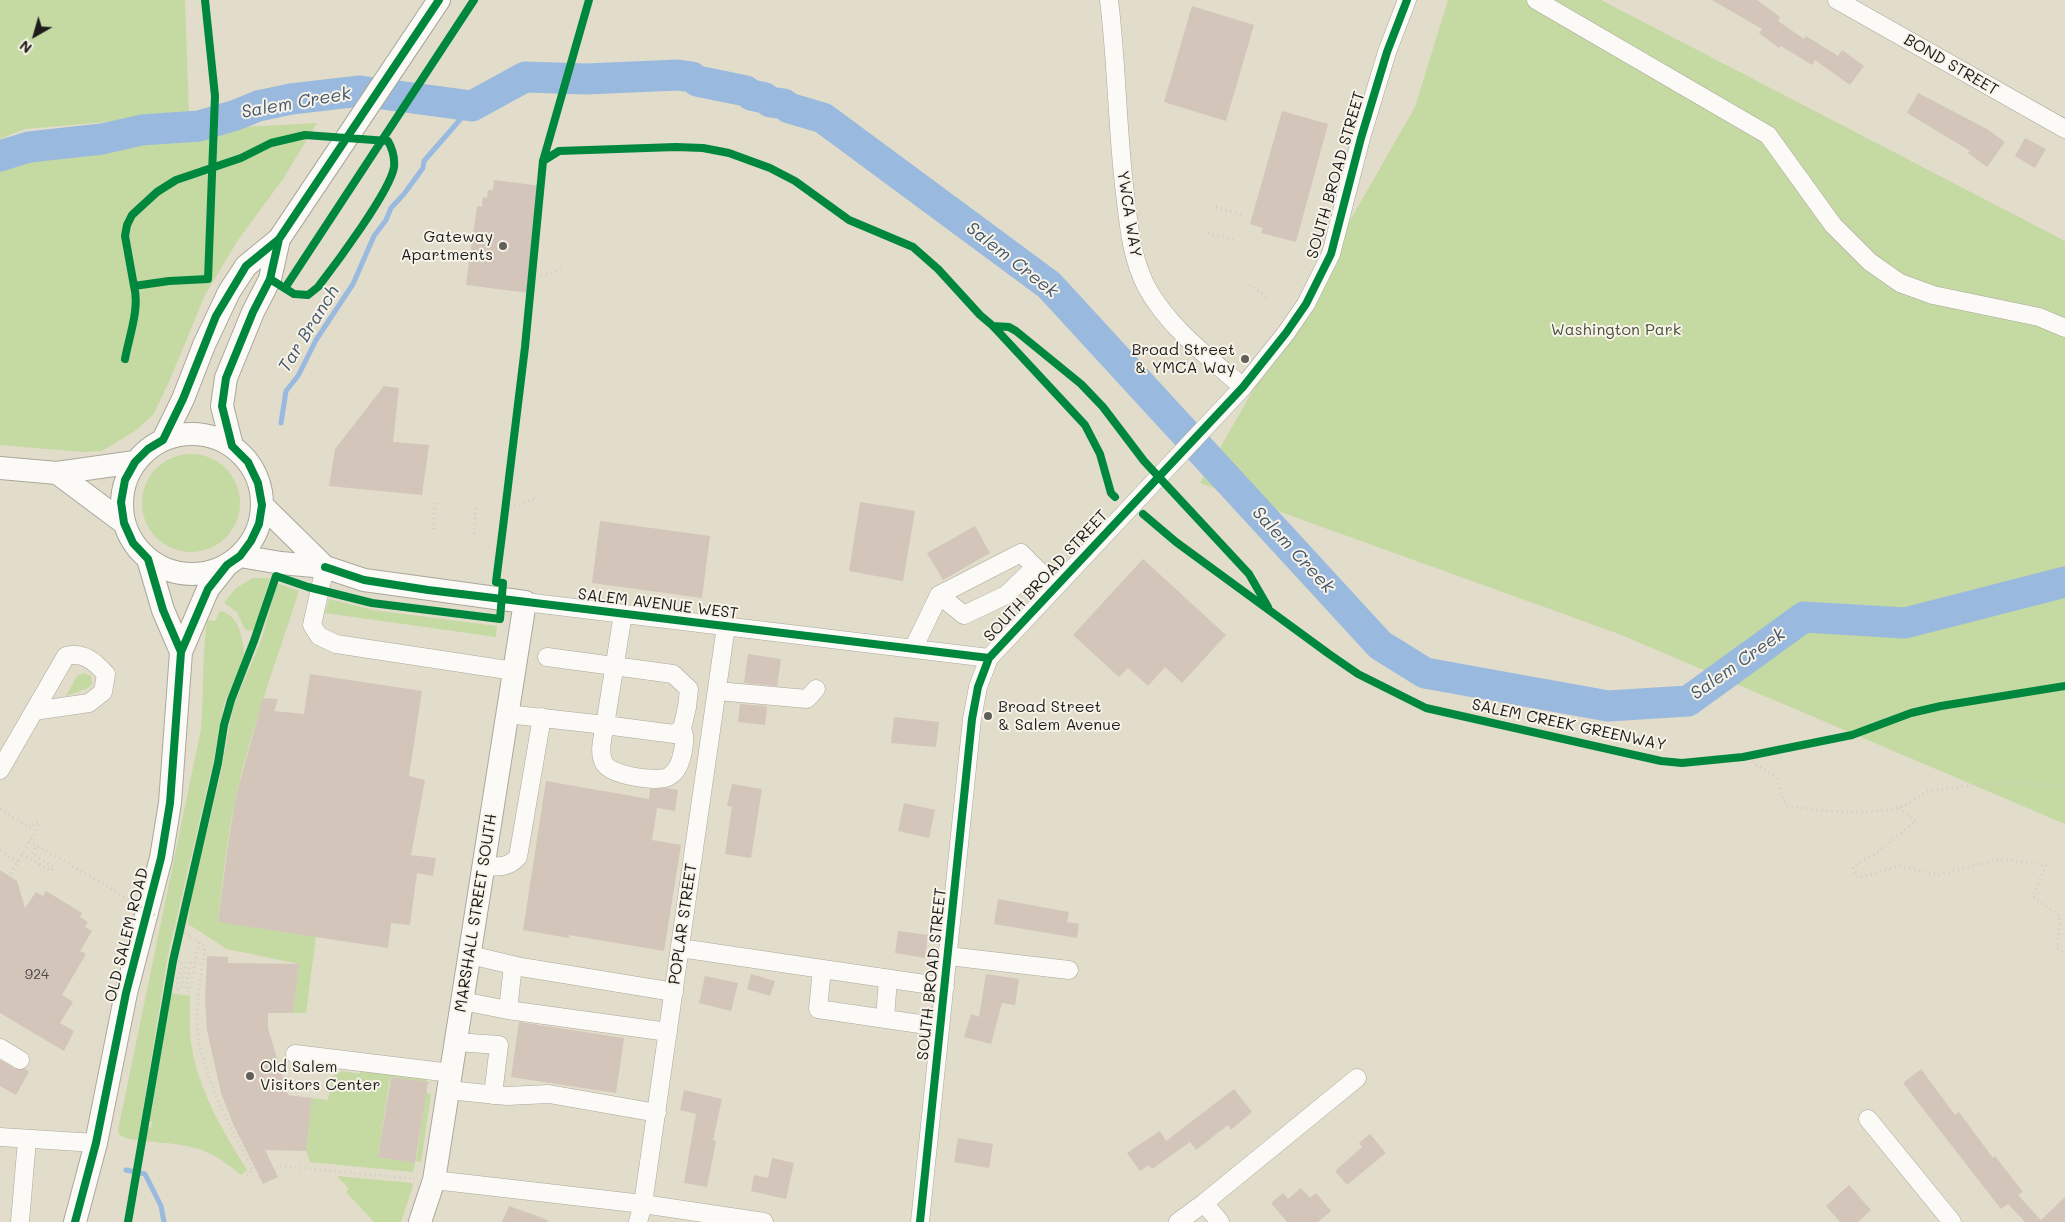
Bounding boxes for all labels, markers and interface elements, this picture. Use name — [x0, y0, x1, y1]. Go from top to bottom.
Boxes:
north arrow — [10, 10, 60, 60]
street label: BOND STREET — [1900, 30, 2002, 100]
text: N — [15, 36, 36, 58]
water label: Salem Creek — [240, 83, 352, 123]
street label: SOUTH BROAD STREET — [1303, 89, 1369, 261]
street label: YWCA WAY — [1113, 169, 1145, 259]
water label: Salem Creek — [962, 217, 1062, 303]
place label: Gateway Apartments — [401, 227, 493, 265]
marker: Gateway Apartments — [497, 240, 509, 252]
water label: Tar Branch — [274, 282, 344, 376]
park label: Washington Park — [1551, 320, 1681, 340]
place label: Broad Street & YMCA Way — [1131, 340, 1235, 378]
marker: Broad Street & YMCA Way — [1239, 353, 1251, 365]
water label: Salem Creek — [1247, 502, 1339, 598]
street label: SOUTH BROAD STREET — [980, 506, 1112, 646]
street label: SALEM AVENUE WEST — [577, 585, 739, 623]
water label: Salem Creek — [1686, 623, 1790, 705]
street label: SALEM CREEK GREENWAY — [1470, 695, 1668, 755]
place label: Broad Street & Salem Avenue — [998, 697, 1121, 735]
marker: Broad Street & Salem Avenue — [982, 710, 994, 722]
street label: MARSHALL STREET SOUTH — [451, 812, 501, 1014]
street label: POPLAR STREET — [665, 862, 701, 986]
street label: OLD SALEM ROAD — [101, 866, 153, 1004]
street label: SOUTH BROAD STREET — [913, 887, 951, 1061]
house number: 924 — [25, 967, 49, 983]
place label: Old Salem Visitors Center — [260, 1057, 380, 1095]
marker: Old Salem Visitors Center — [244, 1070, 256, 1082]

